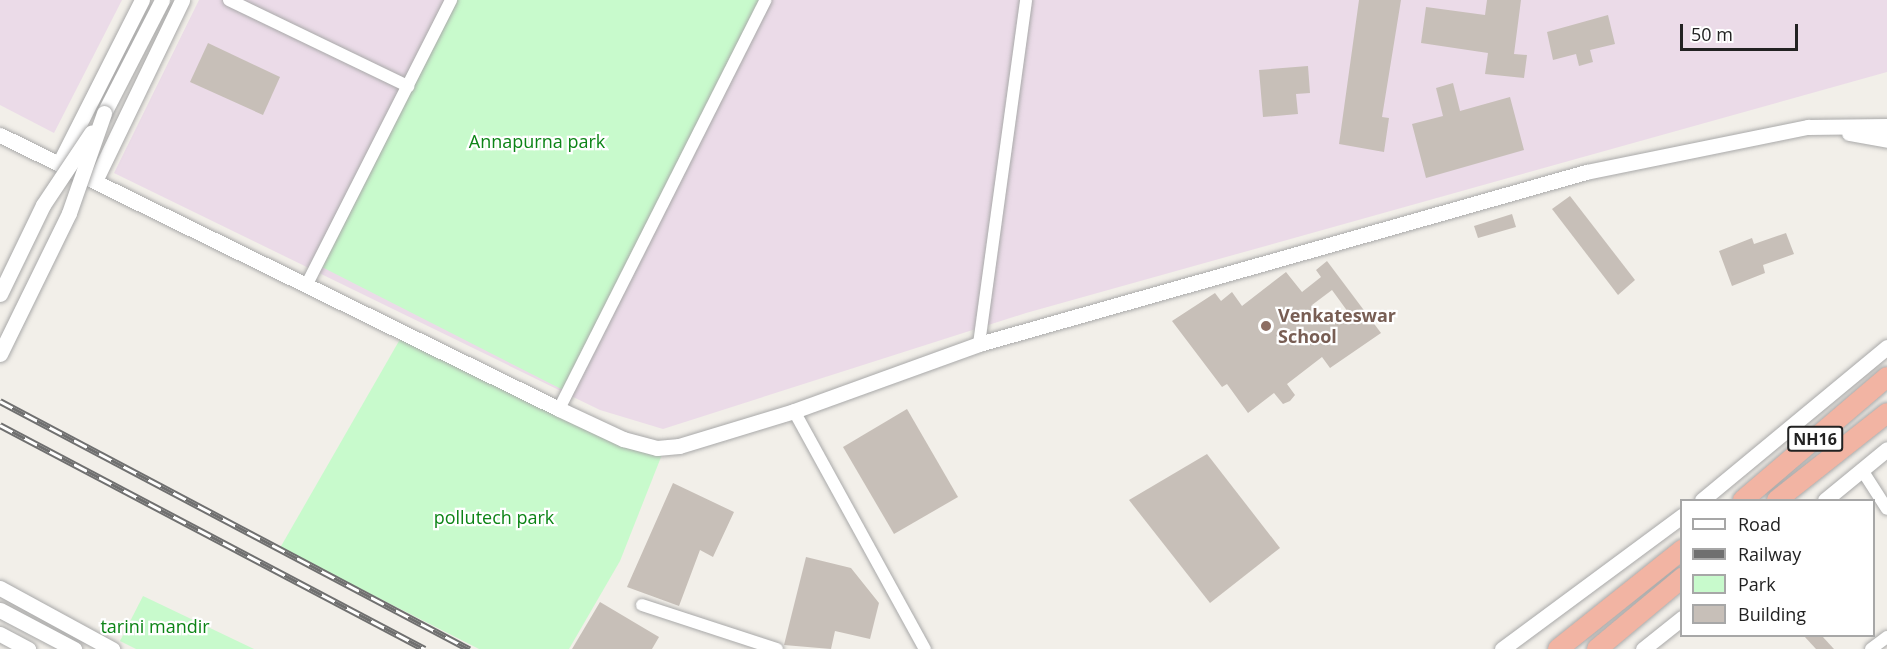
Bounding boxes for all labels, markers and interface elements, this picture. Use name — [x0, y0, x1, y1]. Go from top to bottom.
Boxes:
scale bar — [1683, 12, 1802, 50]
text: 50 m — [1691, 22, 1733, 46]
park label: Annapurna park — [469, 130, 605, 152]
place label: Venkateswar School — [1278, 305, 1396, 348]
marker: Venkateswar School — [1259, 319, 1273, 333]
road number: NH16 — [1786, 426, 1844, 452]
legend — [1680, 499, 1875, 637]
park label: pollutech park — [434, 506, 554, 528]
text: Road — [1738, 512, 1781, 536]
text: Railway — [1738, 542, 1801, 566]
text: Park — [1738, 572, 1776, 596]
text: Building — [1738, 602, 1806, 626]
park label: tarini mandir — [100, 615, 210, 637]

